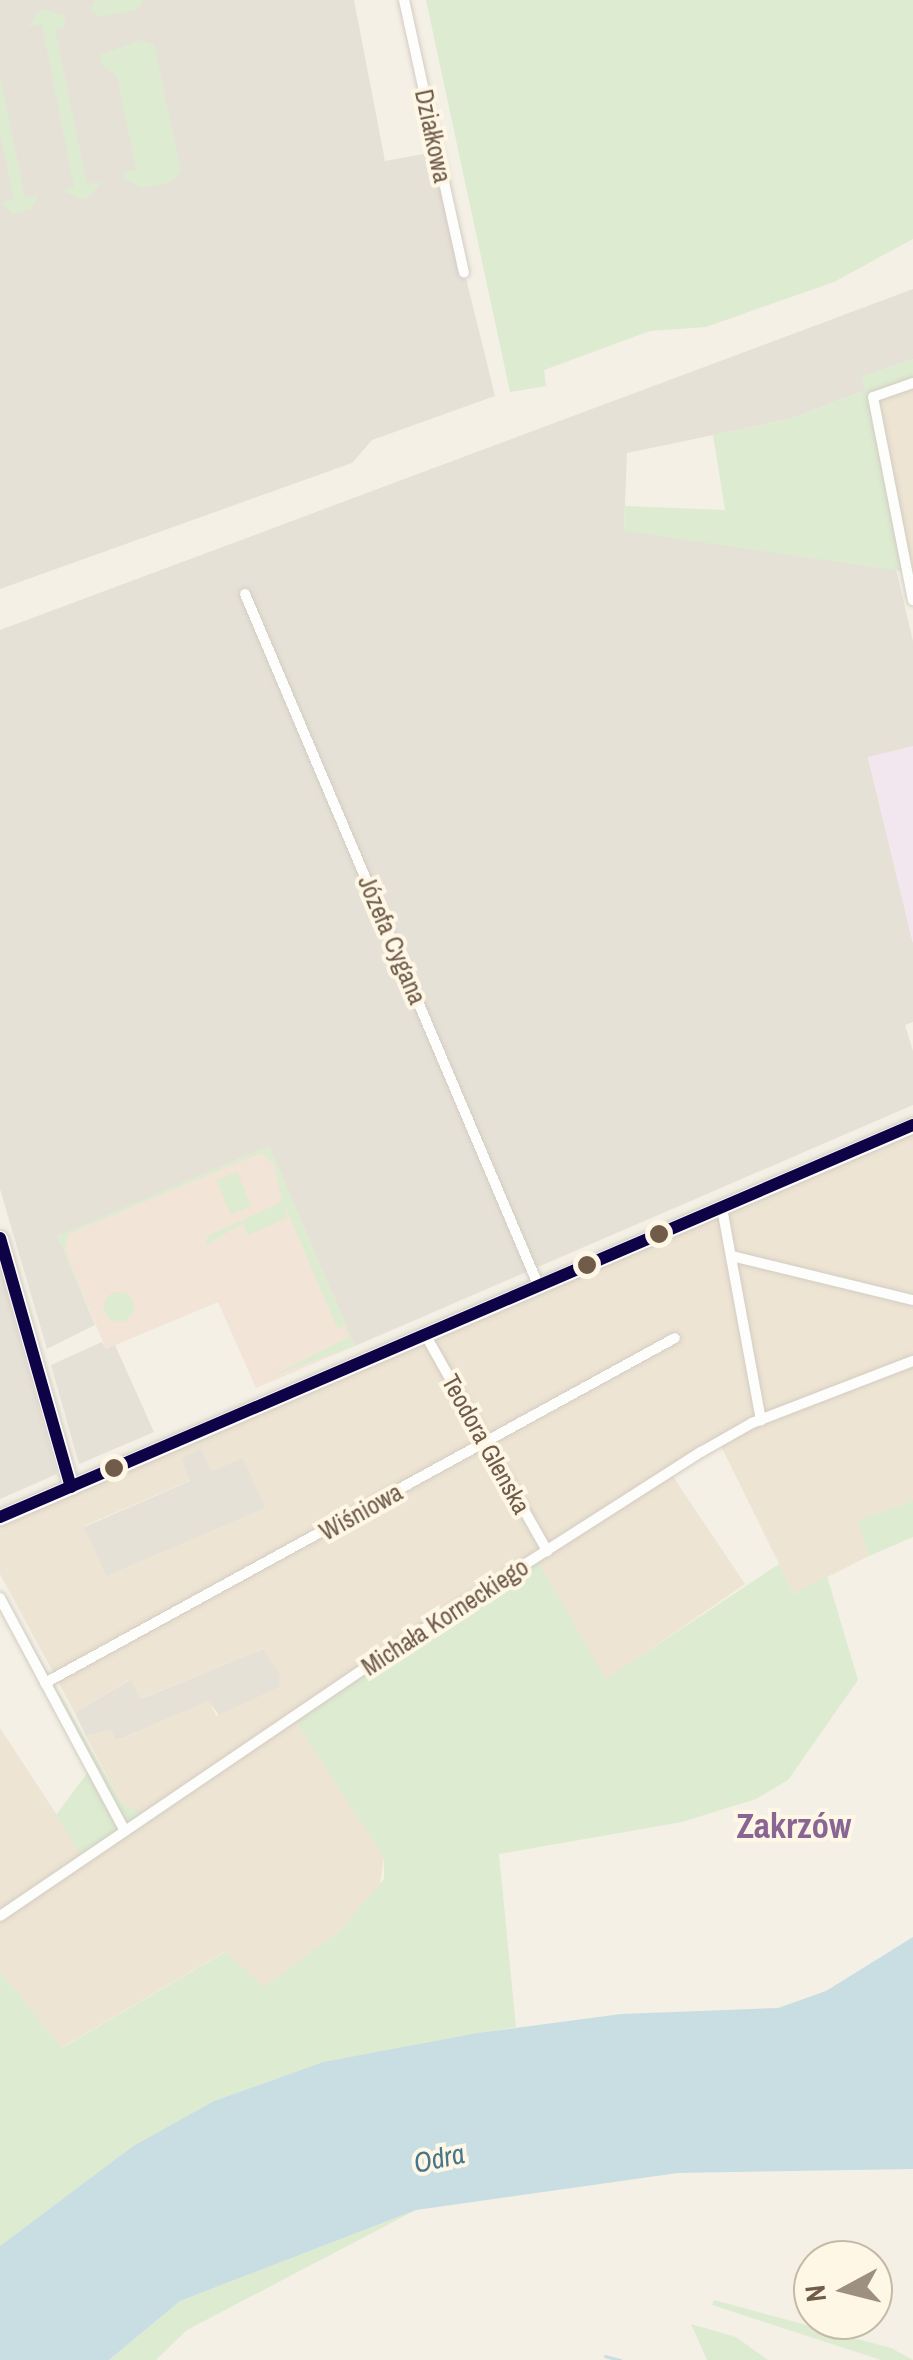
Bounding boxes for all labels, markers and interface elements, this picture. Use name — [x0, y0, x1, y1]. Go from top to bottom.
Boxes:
street label: Działkowa — [408, 87, 458, 185]
street label: Józefa Cygana — [351, 871, 433, 1009]
unlabelled marker — [649, 1224, 669, 1244]
unlabelled marker — [577, 1255, 597, 1275]
street label: Teodora Glenska — [435, 1369, 537, 1519]
unlabelled marker — [104, 1458, 124, 1478]
street label: Wiśniowa — [314, 1477, 408, 1547]
street label: Michała Korneckiego — [356, 1552, 534, 1682]
district label: Zakrzów — [737, 1805, 851, 1847]
water label: Odra — [411, 2136, 467, 2180]
north arrow — [793, 2240, 893, 2340]
text: N — [795, 2283, 835, 2304]

